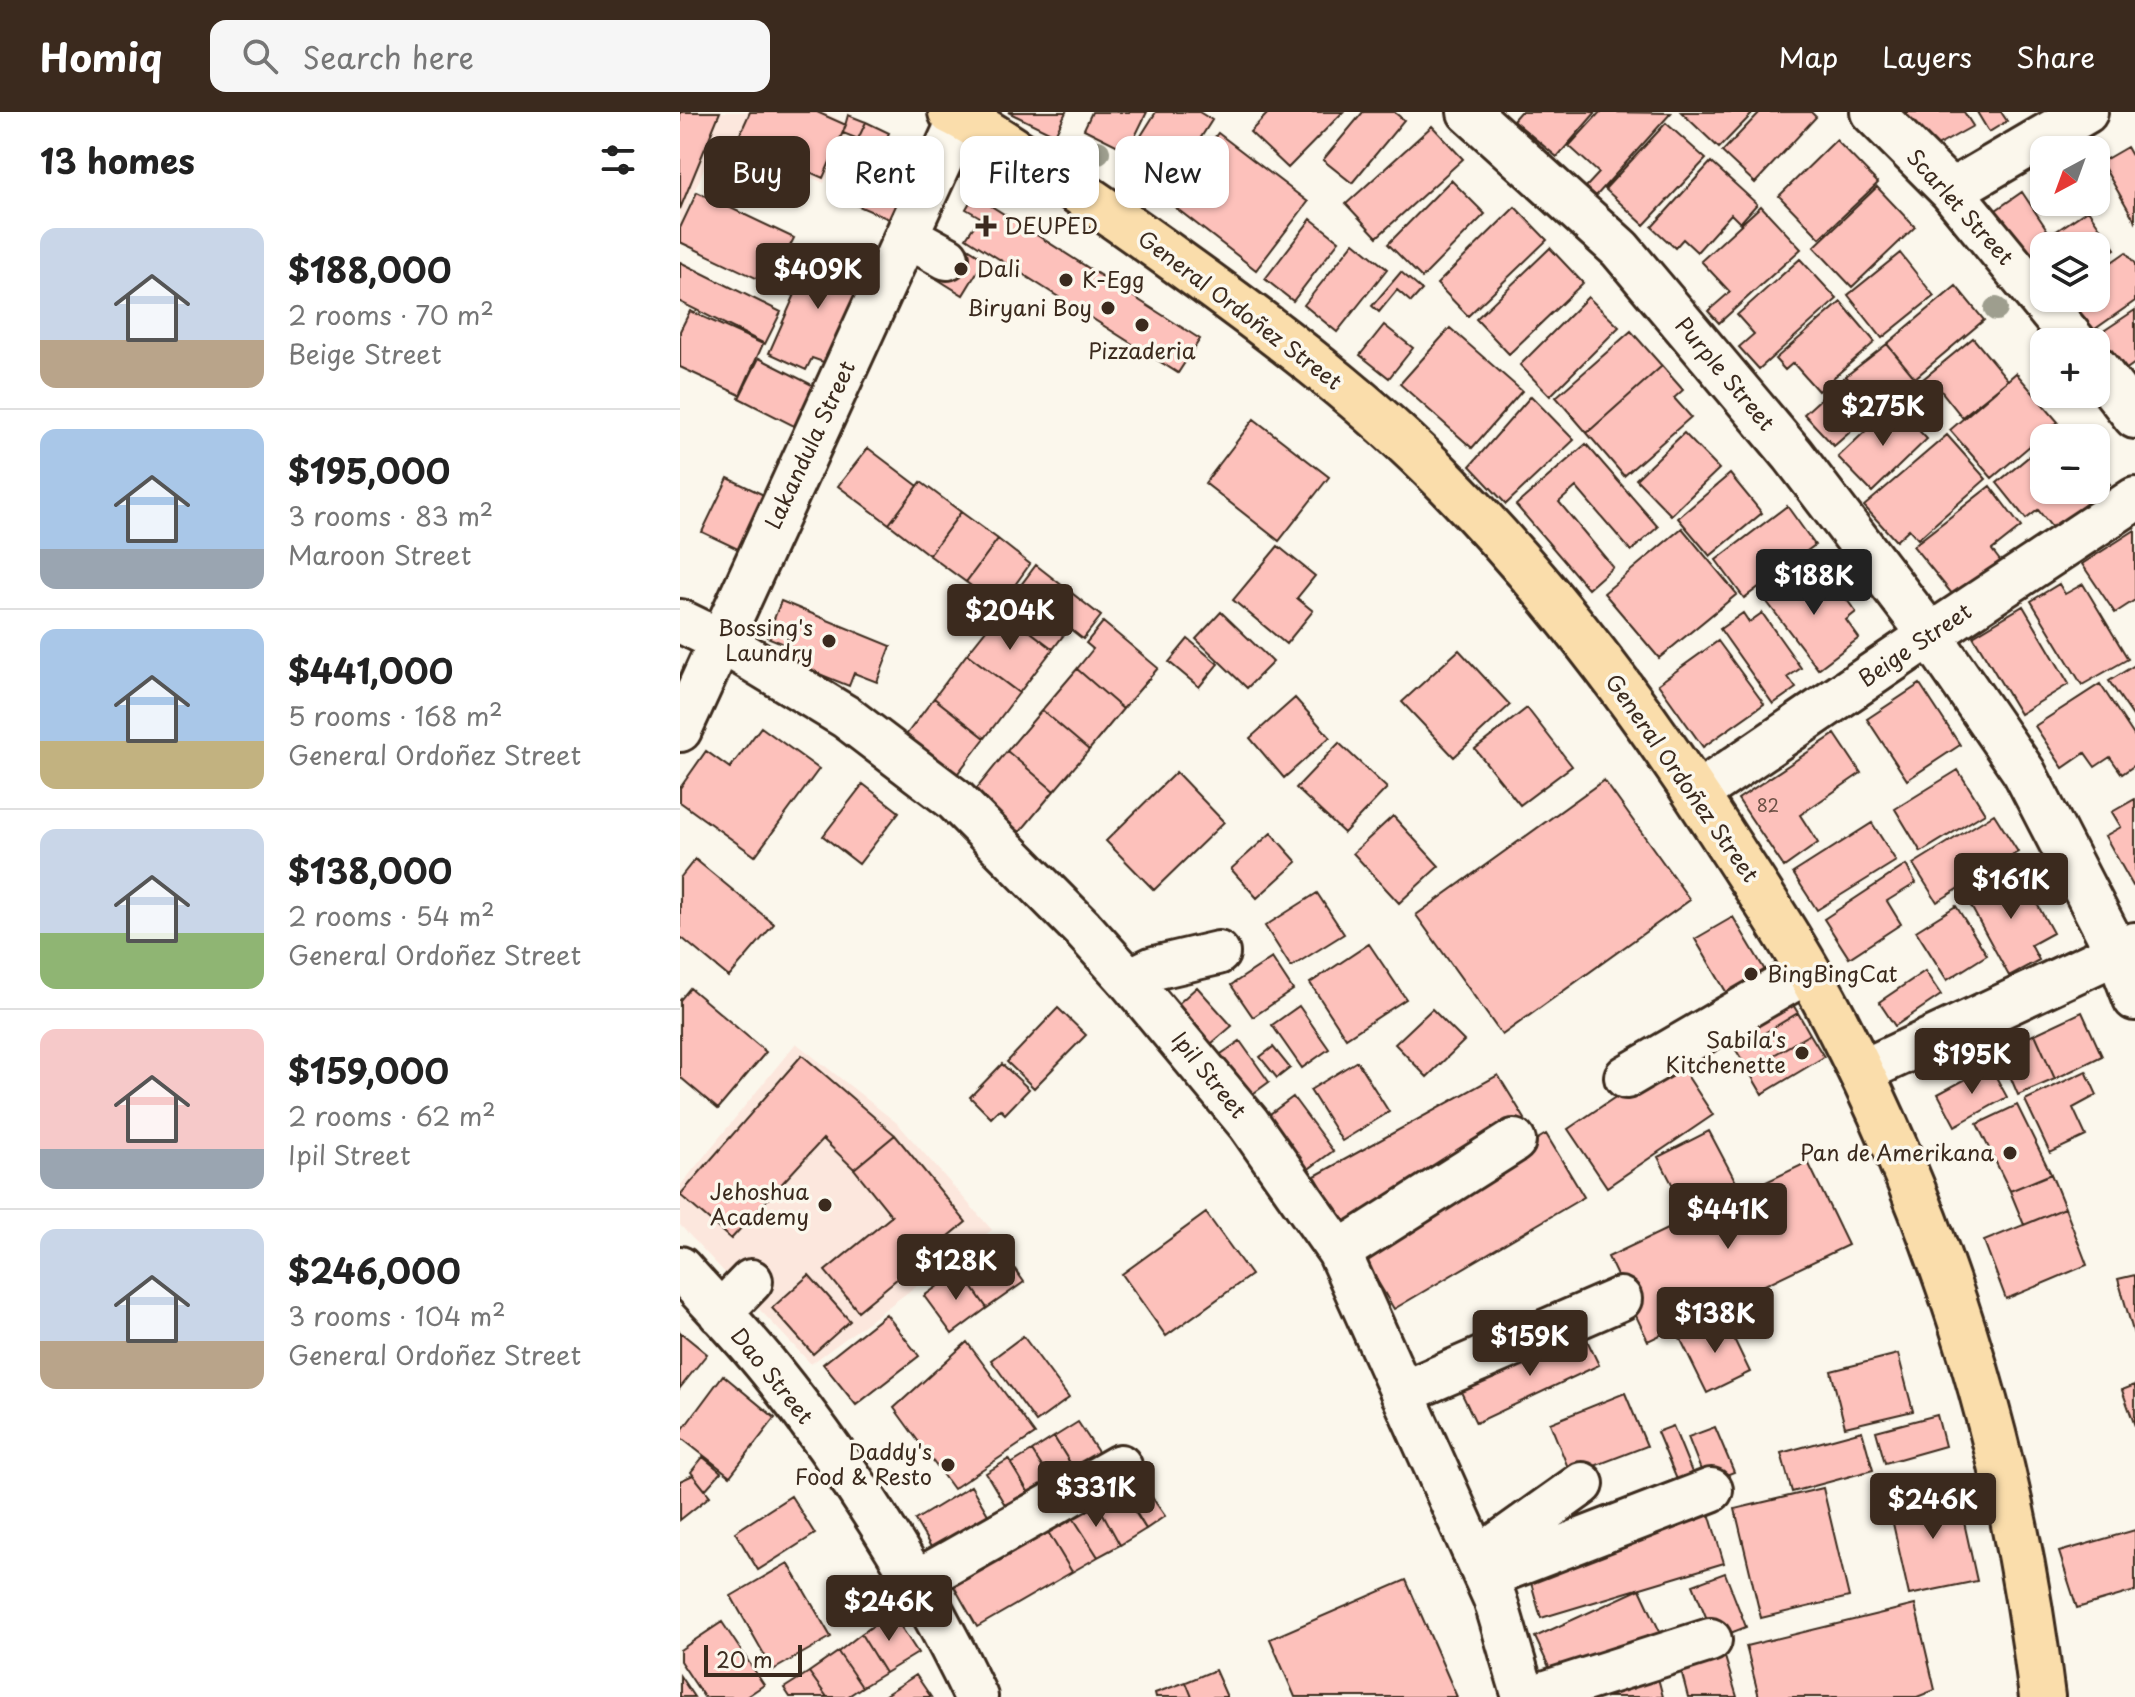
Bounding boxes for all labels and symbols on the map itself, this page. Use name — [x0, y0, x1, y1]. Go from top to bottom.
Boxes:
north arrow — [2030, 136, 2110, 216]
street label: Scarlet Street — [1900, 140, 2023, 272]
place label: DEUPED — [1004, 208, 1098, 241]
marker: DEUPED — [975, 215, 997, 237]
street label: General Ordoñez Street — [1132, 221, 1350, 397]
pin: $409K — [762, 243, 874, 311]
place label: Dali — [977, 251, 1020, 284]
marker: Dali — [952, 260, 970, 278]
place label: K-Egg — [1082, 262, 1144, 295]
marker: K-Egg — [1057, 271, 1075, 289]
place label: Biryani Boy — [967, 290, 1092, 323]
marker: Biryani Boy — [1099, 299, 1117, 317]
street label: Purple Street — [1669, 309, 1784, 437]
marker: Pizzaderia — [1133, 316, 1151, 334]
place label: Pizzaderia — [1088, 333, 1196, 366]
street label: Lakandula Street — [755, 355, 862, 534]
pin: $275K — [1827, 380, 1939, 448]
pin: $188K — [1758, 549, 1870, 617]
pin: $204K — [954, 584, 1066, 652]
street label: Beige Street — [1851, 594, 1977, 694]
place label: Bossing's Laundry — [718, 610, 813, 668]
marker: Bossing's Laundry — [820, 632, 838, 650]
street label: General Ordoñez Street — [1599, 666, 1768, 888]
house number: 82 — [1757, 791, 1779, 818]
pin: $161K — [1955, 853, 2067, 921]
place label: BingBingCat — [1767, 956, 1898, 989]
marker: BingBingCat — [1742, 965, 1760, 983]
place label: Sabila's Kitchenette — [1666, 1022, 1786, 1080]
street label: Ipil Street — [1165, 1023, 1256, 1125]
pin: $195K — [1916, 1028, 2028, 1096]
marker: Sabila's Kitchenette — [1793, 1044, 1811, 1062]
place label: Pan de Amerikana — [1800, 1135, 1994, 1168]
marker: Pan de Amerikana — [2001, 1144, 2019, 1162]
place label: Jehoshua Academy — [710, 1174, 809, 1232]
pin: $441K — [1672, 1183, 1784, 1251]
marker: Jehoshua Academy — [816, 1196, 834, 1214]
pin: $128K — [900, 1234, 1012, 1302]
pin: $138K — [1659, 1287, 1771, 1355]
pin: $159K — [1474, 1310, 1586, 1378]
street label: Dao Street — [724, 1320, 822, 1430]
place label: Daddy's Food & Resto — [795, 1434, 932, 1492]
marker: Daddy's Food & Resto — [939, 1456, 957, 1474]
pin: $331K — [1040, 1461, 1152, 1529]
pin: $246K — [1877, 1473, 1989, 1541]
pin: $246K — [833, 1575, 945, 1643]
scale bar — [704, 1641, 802, 1677]

